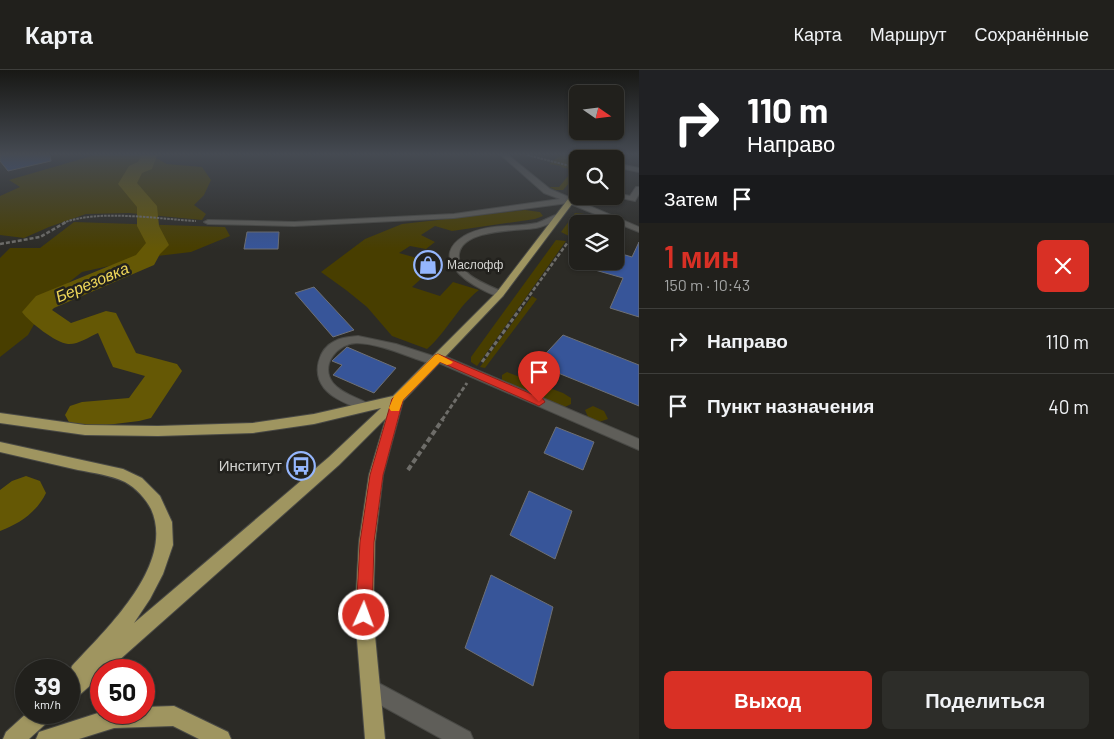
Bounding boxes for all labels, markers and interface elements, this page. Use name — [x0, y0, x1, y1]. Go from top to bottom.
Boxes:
text: Карта — [25, 20, 93, 49]
text: Карта — [794, 23, 842, 45]
text: Маршрут — [870, 23, 946, 45]
text: Сохранённые — [974, 23, 1089, 45]
north arrow — [569, 85, 624, 140]
map controls — [569, 85, 624, 270]
text: 110 m — [747, 88, 828, 130]
icon: right — [664, 90, 729, 155]
text: Направо — [747, 130, 835, 156]
button: search — [569, 150, 624, 205]
icon: arrive — [728, 185, 756, 213]
text: Затем — [664, 187, 718, 210]
button: layers — [569, 215, 624, 270]
text: 1 мин — [664, 238, 739, 274]
button: close — [1037, 240, 1089, 292]
shop icon: Маслофф — [413, 250, 443, 280]
place label: Маслофф — [447, 257, 503, 272]
water label: Березовка — [52, 258, 131, 306]
text: 150 m · 10:43 — [664, 275, 750, 294]
icon: right — [664, 327, 692, 355]
text: Направо — [707, 329, 788, 352]
text: 110 m — [1045, 330, 1089, 353]
pin — [518, 351, 560, 402]
icon: arrive — [525, 358, 553, 386]
icon: arrive — [664, 392, 692, 420]
text: Пункт назначения — [707, 394, 874, 417]
text: 40 m — [1048, 395, 1089, 418]
bus stop icon: Институт — [286, 451, 316, 481]
place label: Институт — [219, 456, 282, 474]
position arrow — [337, 588, 389, 640]
speed limit sign: 50 — [90, 659, 155, 724]
text: 39 — [34, 670, 61, 700]
button: Выход — [664, 671, 872, 729]
button: Поделиться — [882, 671, 1089, 729]
text: km/h — [34, 697, 61, 711]

